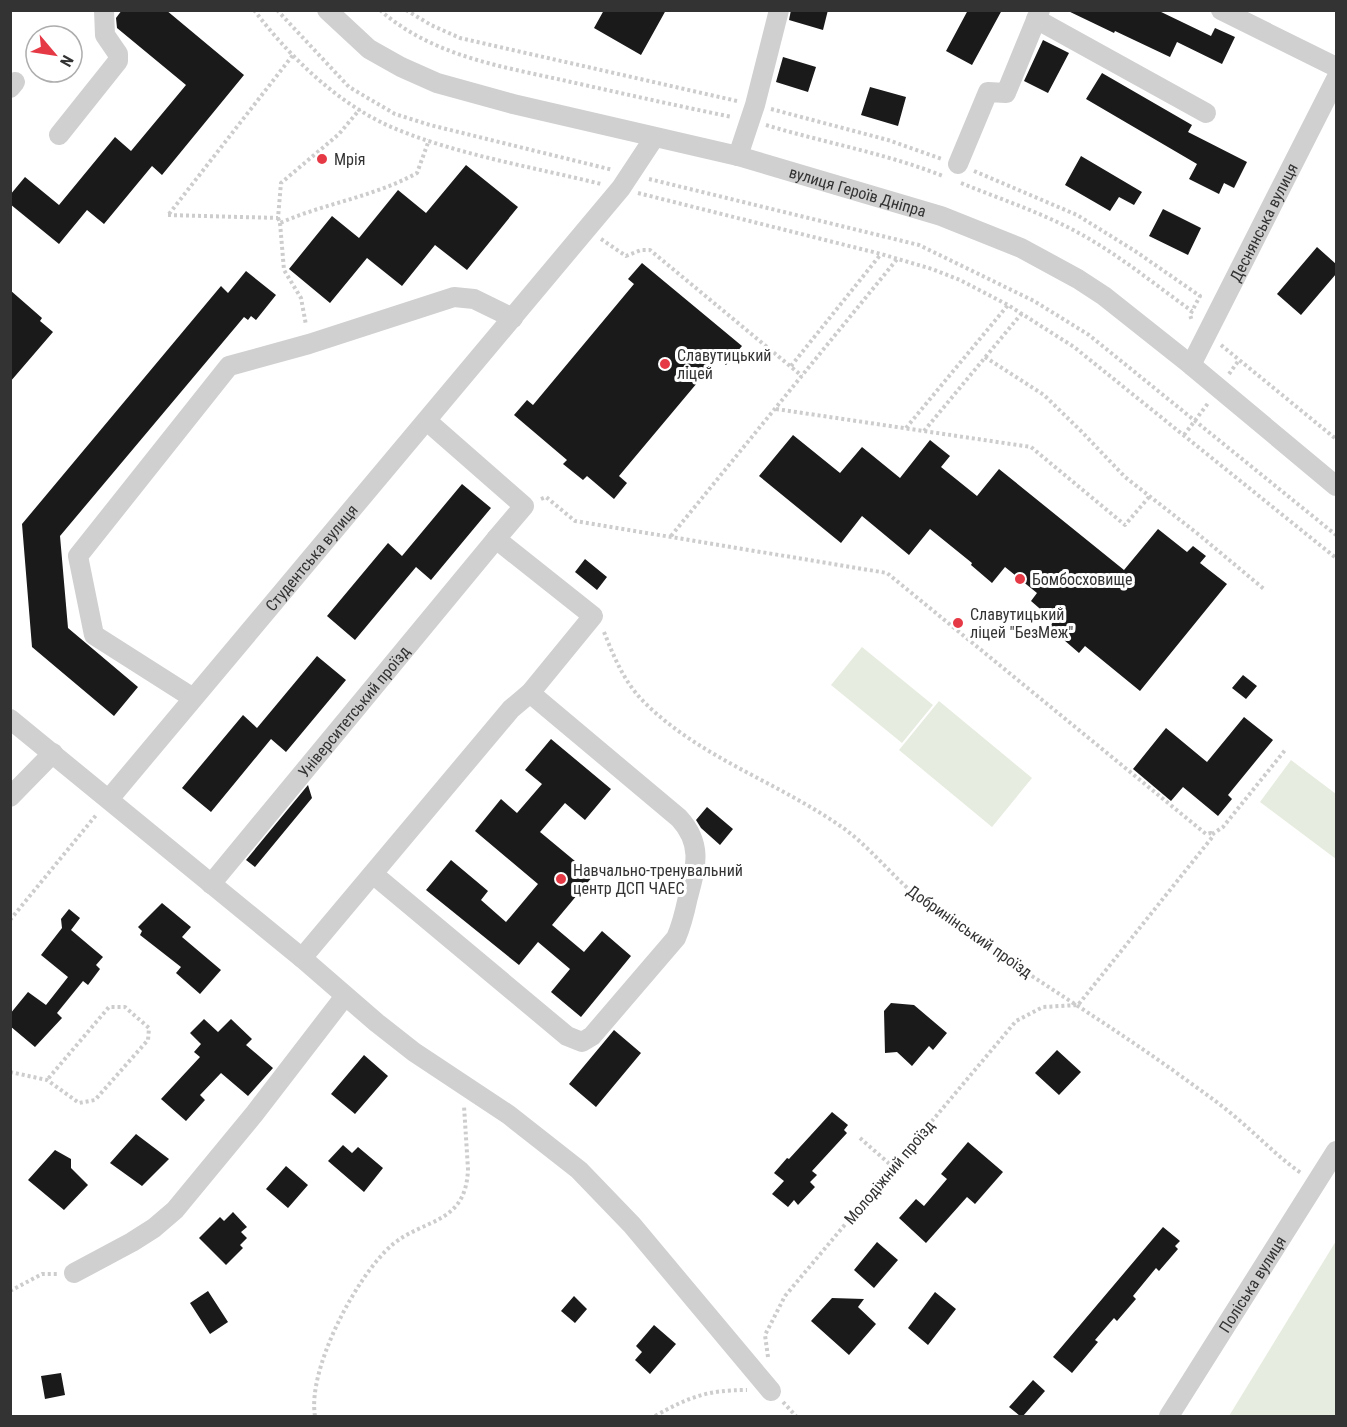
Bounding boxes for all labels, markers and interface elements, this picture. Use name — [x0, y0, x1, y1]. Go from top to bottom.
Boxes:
north arrow — [24, 24, 84, 84]
text: N — [56, 52, 77, 70]
place label: Мрiя — [334, 150, 365, 169]
marker: Мрiя — [315, 152, 329, 166]
street label: Деснянська вулиця — [1226, 160, 1302, 285]
street label: вулиця Героїв Дніпра — [787, 163, 928, 221]
place label: Славутицький ліцей — [677, 346, 772, 383]
marker: Славутицький ліцей — [658, 357, 672, 371]
street label: Студентська вулиця — [262, 501, 362, 615]
place label: Бомбосховище — [1032, 570, 1133, 589]
marker: Бомбосховище — [1013, 572, 1027, 586]
place label: Славутицький ліцей "БезМеж" — [970, 605, 1073, 642]
marker: Славутицький ліцей "БезМеж" — [951, 616, 965, 630]
street label: Університетський проїзд — [294, 642, 414, 781]
place label: Навчально-тренувальний центр ДСП ЧАЕС — [573, 861, 743, 898]
marker: Навчально-тренувальний центр ДСП ЧАЕС — [554, 872, 568, 886]
street label: Добринінський проїзд — [903, 881, 1036, 982]
street label: Молодіжний проїзд — [840, 1116, 939, 1228]
street label: Поліська вулиця — [1215, 1232, 1290, 1336]

